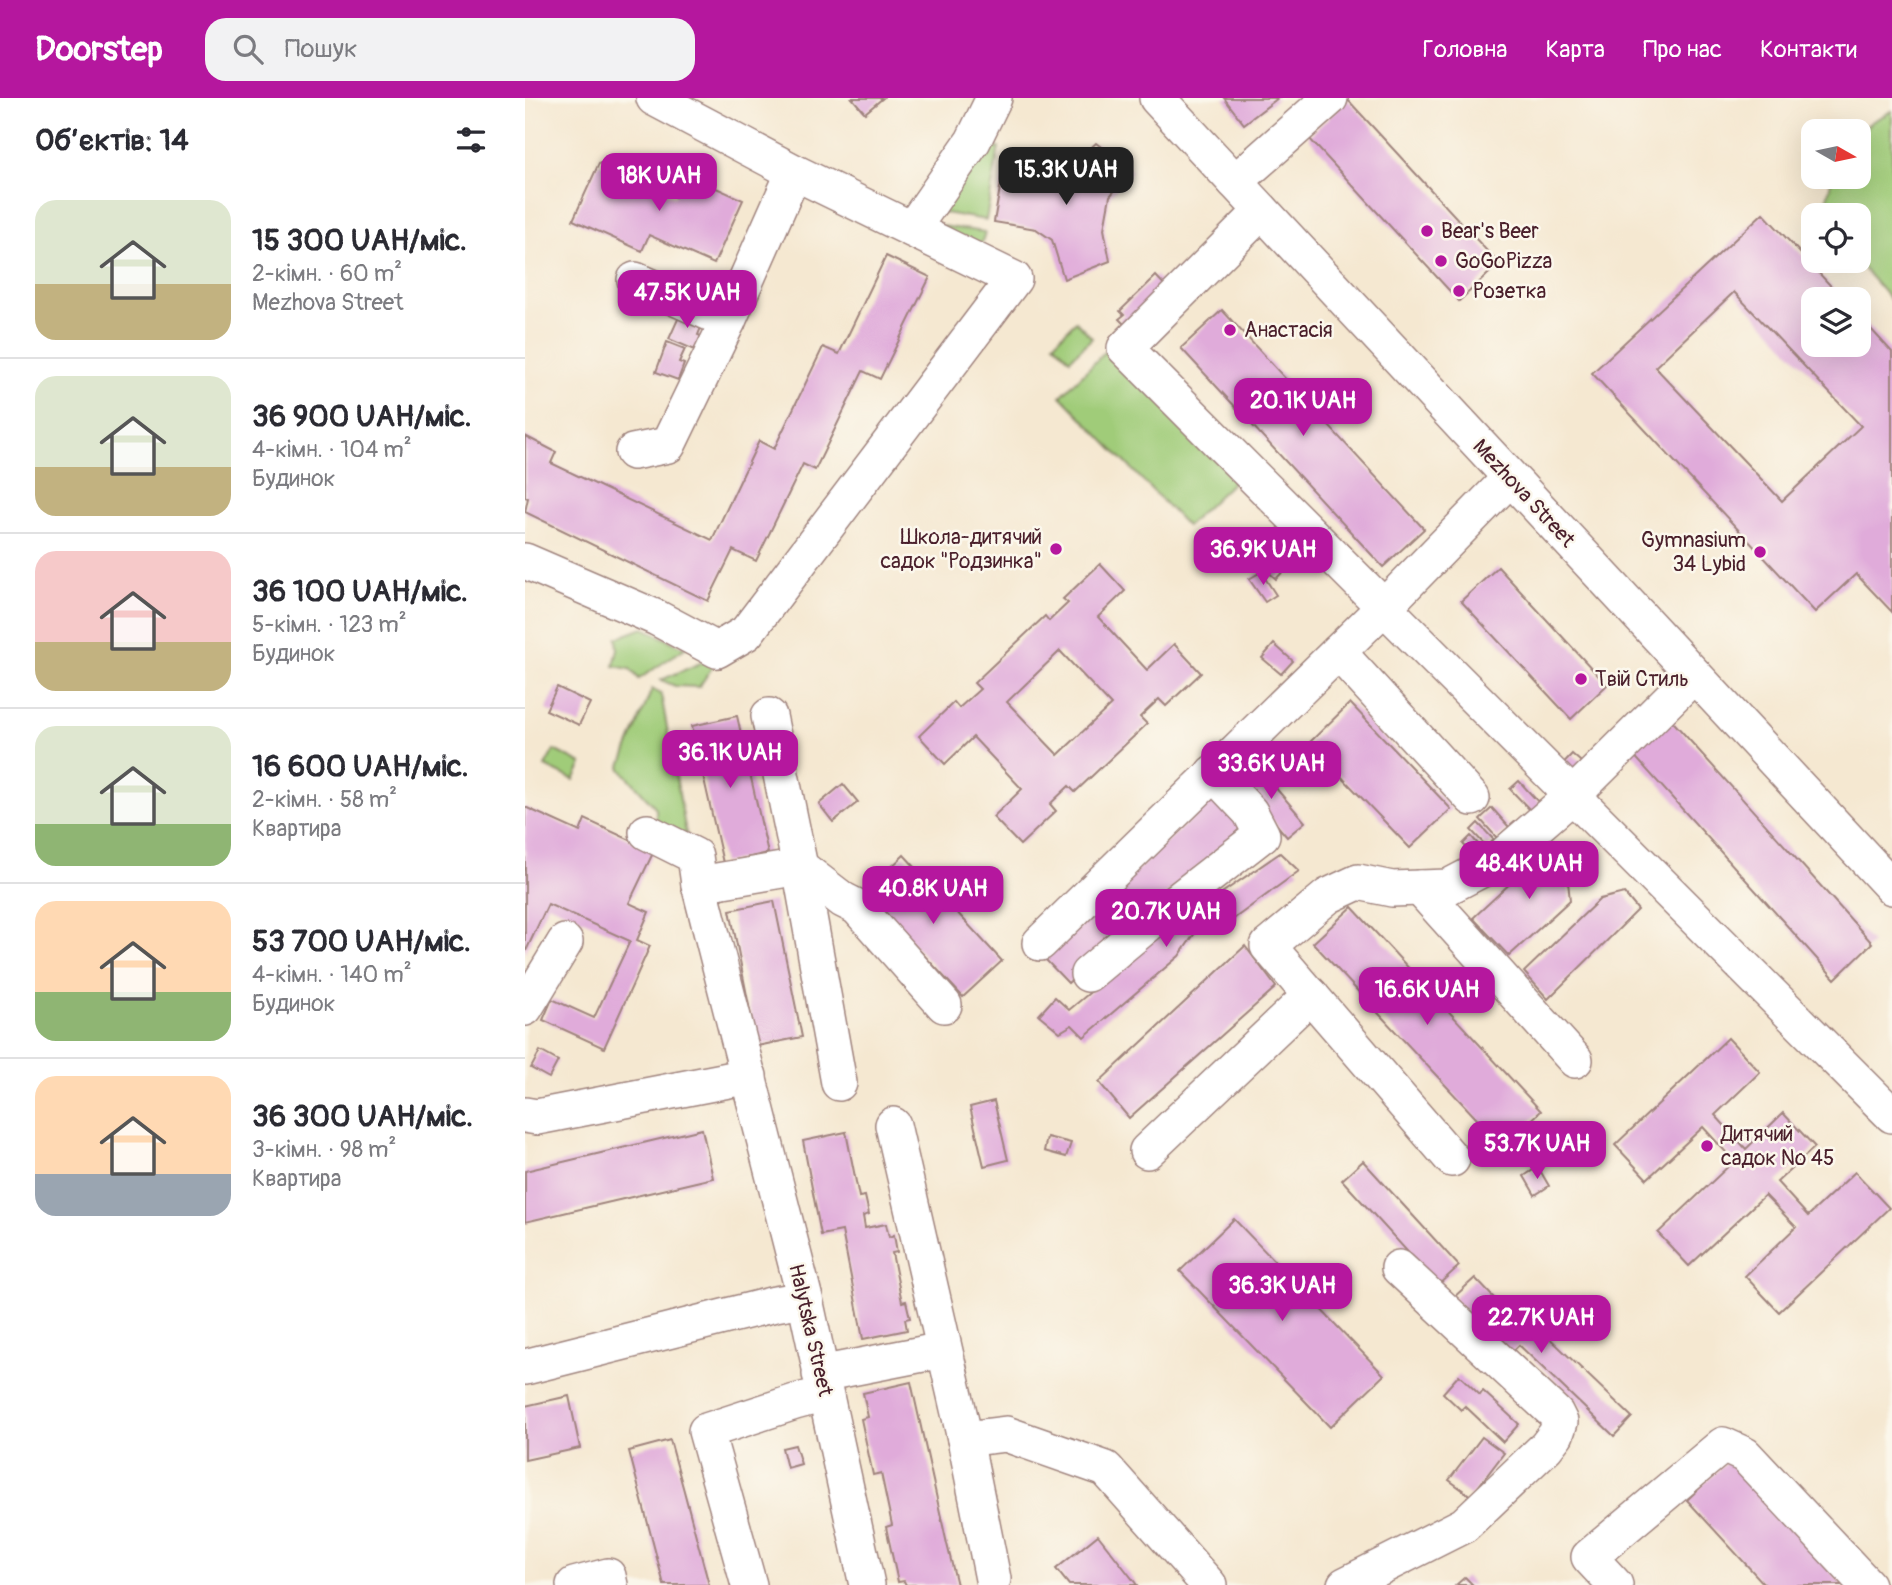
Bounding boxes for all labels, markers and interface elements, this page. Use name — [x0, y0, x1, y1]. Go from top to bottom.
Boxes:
search box — [205, 18, 695, 81]
text: Doorstep — [35, 29, 163, 70]
icon: search — [229, 30, 267, 68]
text: Пошук — [285, 33, 357, 65]
text: Головна — [1423, 35, 1507, 64]
text: Карта — [1545, 35, 1605, 64]
text: Про нас — [1643, 35, 1722, 64]
text: Контакти — [1760, 35, 1857, 64]
north arrow — [1801, 119, 1871, 189]
map controls — [1801, 119, 1871, 357]
icon: filters — [452, 121, 490, 159]
text: Об’єктів: 14 — [35, 122, 189, 159]
pin: 15.3K UAH — [986, 148, 1146, 207]
pin: 18K UAH — [594, 153, 724, 213]
text: 15.3K UAH — [1015, 155, 1117, 184]
text: 18K UAH — [617, 161, 701, 190]
button: locate — [1801, 203, 1871, 273]
place label: Bear's Beer — [1441, 218, 1539, 245]
text: 15 300 UAH/міс. — [252, 222, 467, 259]
marker: Bear's Beer — [1419, 223, 1435, 239]
icon: home — [91, 228, 175, 312]
place label: GoGoPizza — [1455, 248, 1552, 275]
marker: GoGoPizza — [1433, 253, 1449, 269]
text: 2-кімн. · 60 m² — [252, 259, 402, 288]
pin: 47.5K UAH — [607, 271, 767, 330]
text: 47.5K UAH — [634, 278, 740, 307]
place label: Розетка — [1473, 278, 1546, 305]
marker: Розетка — [1451, 283, 1467, 299]
button: layers — [1801, 287, 1871, 357]
text: Mezhova Street — [252, 288, 403, 317]
place label: Анастасія — [1244, 317, 1333, 344]
marker: Анастасія — [1222, 322, 1238, 338]
pin: 20.1K UAH — [1223, 378, 1383, 438]
text: 20.1K UAH — [1250, 386, 1356, 415]
text: 36 900 UAH/міс. — [252, 398, 472, 435]
icon: home — [91, 404, 175, 488]
street label: Mezhova Street — [1467, 434, 1581, 553]
text: 4-кімн. · 104 m² — [252, 435, 412, 464]
text: Будинок — [252, 464, 335, 493]
place label: Школа-дитячий садок "Родзинка" — [880, 524, 1042, 575]
place label: Gymnasium 34 Lybid — [1641, 527, 1746, 578]
pin: 36.9K UAH — [1183, 528, 1343, 587]
text: 36.9K UAH — [1210, 535, 1316, 564]
marker: Школа-дитячий садок "Родзинка" — [1048, 541, 1064, 557]
marker: Gymnasium 34 Lybid — [1752, 544, 1768, 560]
text: 36 100 UAH/міс. — [252, 573, 468, 610]
icon: home — [91, 579, 175, 663]
text: 5-кімн. · 123 m² — [252, 610, 407, 639]
text: Будинок — [252, 639, 335, 668]
place label: Твій Стиль — [1595, 666, 1689, 693]
marker: Твій Стиль — [1573, 671, 1589, 687]
pin: 36.1K UAH — [650, 730, 810, 790]
text: 36.1K UAH — [678, 738, 782, 767]
pin: 33.6K UAH — [1191, 742, 1351, 801]
text: 16 600 UAH/міс. — [252, 748, 469, 785]
text: 33.6K UAH — [1217, 749, 1325, 778]
icon: home — [91, 754, 175, 838]
text: 2-кімн. · 58 m² — [252, 785, 397, 814]
text: Квартира — [252, 814, 341, 843]
pin: 48.4K UAH — [1449, 842, 1609, 901]
text: 48.4K UAH — [1476, 849, 1582, 878]
pin: 40.8K UAH — [853, 866, 1013, 926]
text: 40.8K UAH — [878, 874, 988, 903]
pin: 20.7K UAH — [1086, 890, 1246, 949]
text: 20.7K UAH — [1111, 897, 1221, 926]
text: 53 700 UAH/міс. — [252, 923, 471, 960]
icon: home — [91, 929, 175, 1013]
text: 4-кімн. · 140 m² — [252, 960, 412, 989]
pin: 16.6K UAH — [1347, 968, 1507, 1027]
text: 16.6K UAH — [1375, 975, 1479, 1004]
text: Будинок — [252, 989, 335, 1018]
text: 36 300 UAH/міс. — [252, 1098, 473, 1135]
icon: home — [91, 1104, 175, 1188]
place label: Дитячий садок № 45 — [1720, 1121, 1834, 1172]
pin: 53.7K UAH — [1457, 1122, 1617, 1181]
text: 53.7K UAH — [1484, 1129, 1590, 1158]
text: 3-кімн. · 98 m² — [252, 1135, 396, 1164]
marker: Дитячий садок № 45 — [1699, 1138, 1715, 1154]
text: Квартира — [252, 1164, 341, 1193]
street label: Halytska Street — [782, 1261, 839, 1399]
pin: 36.3K UAH — [1202, 1264, 1362, 1323]
text: 36.3K UAH — [1228, 1271, 1336, 1300]
pin: 22.7K UAH — [1461, 1296, 1621, 1355]
text: 22.7K UAH — [1488, 1303, 1594, 1332]

